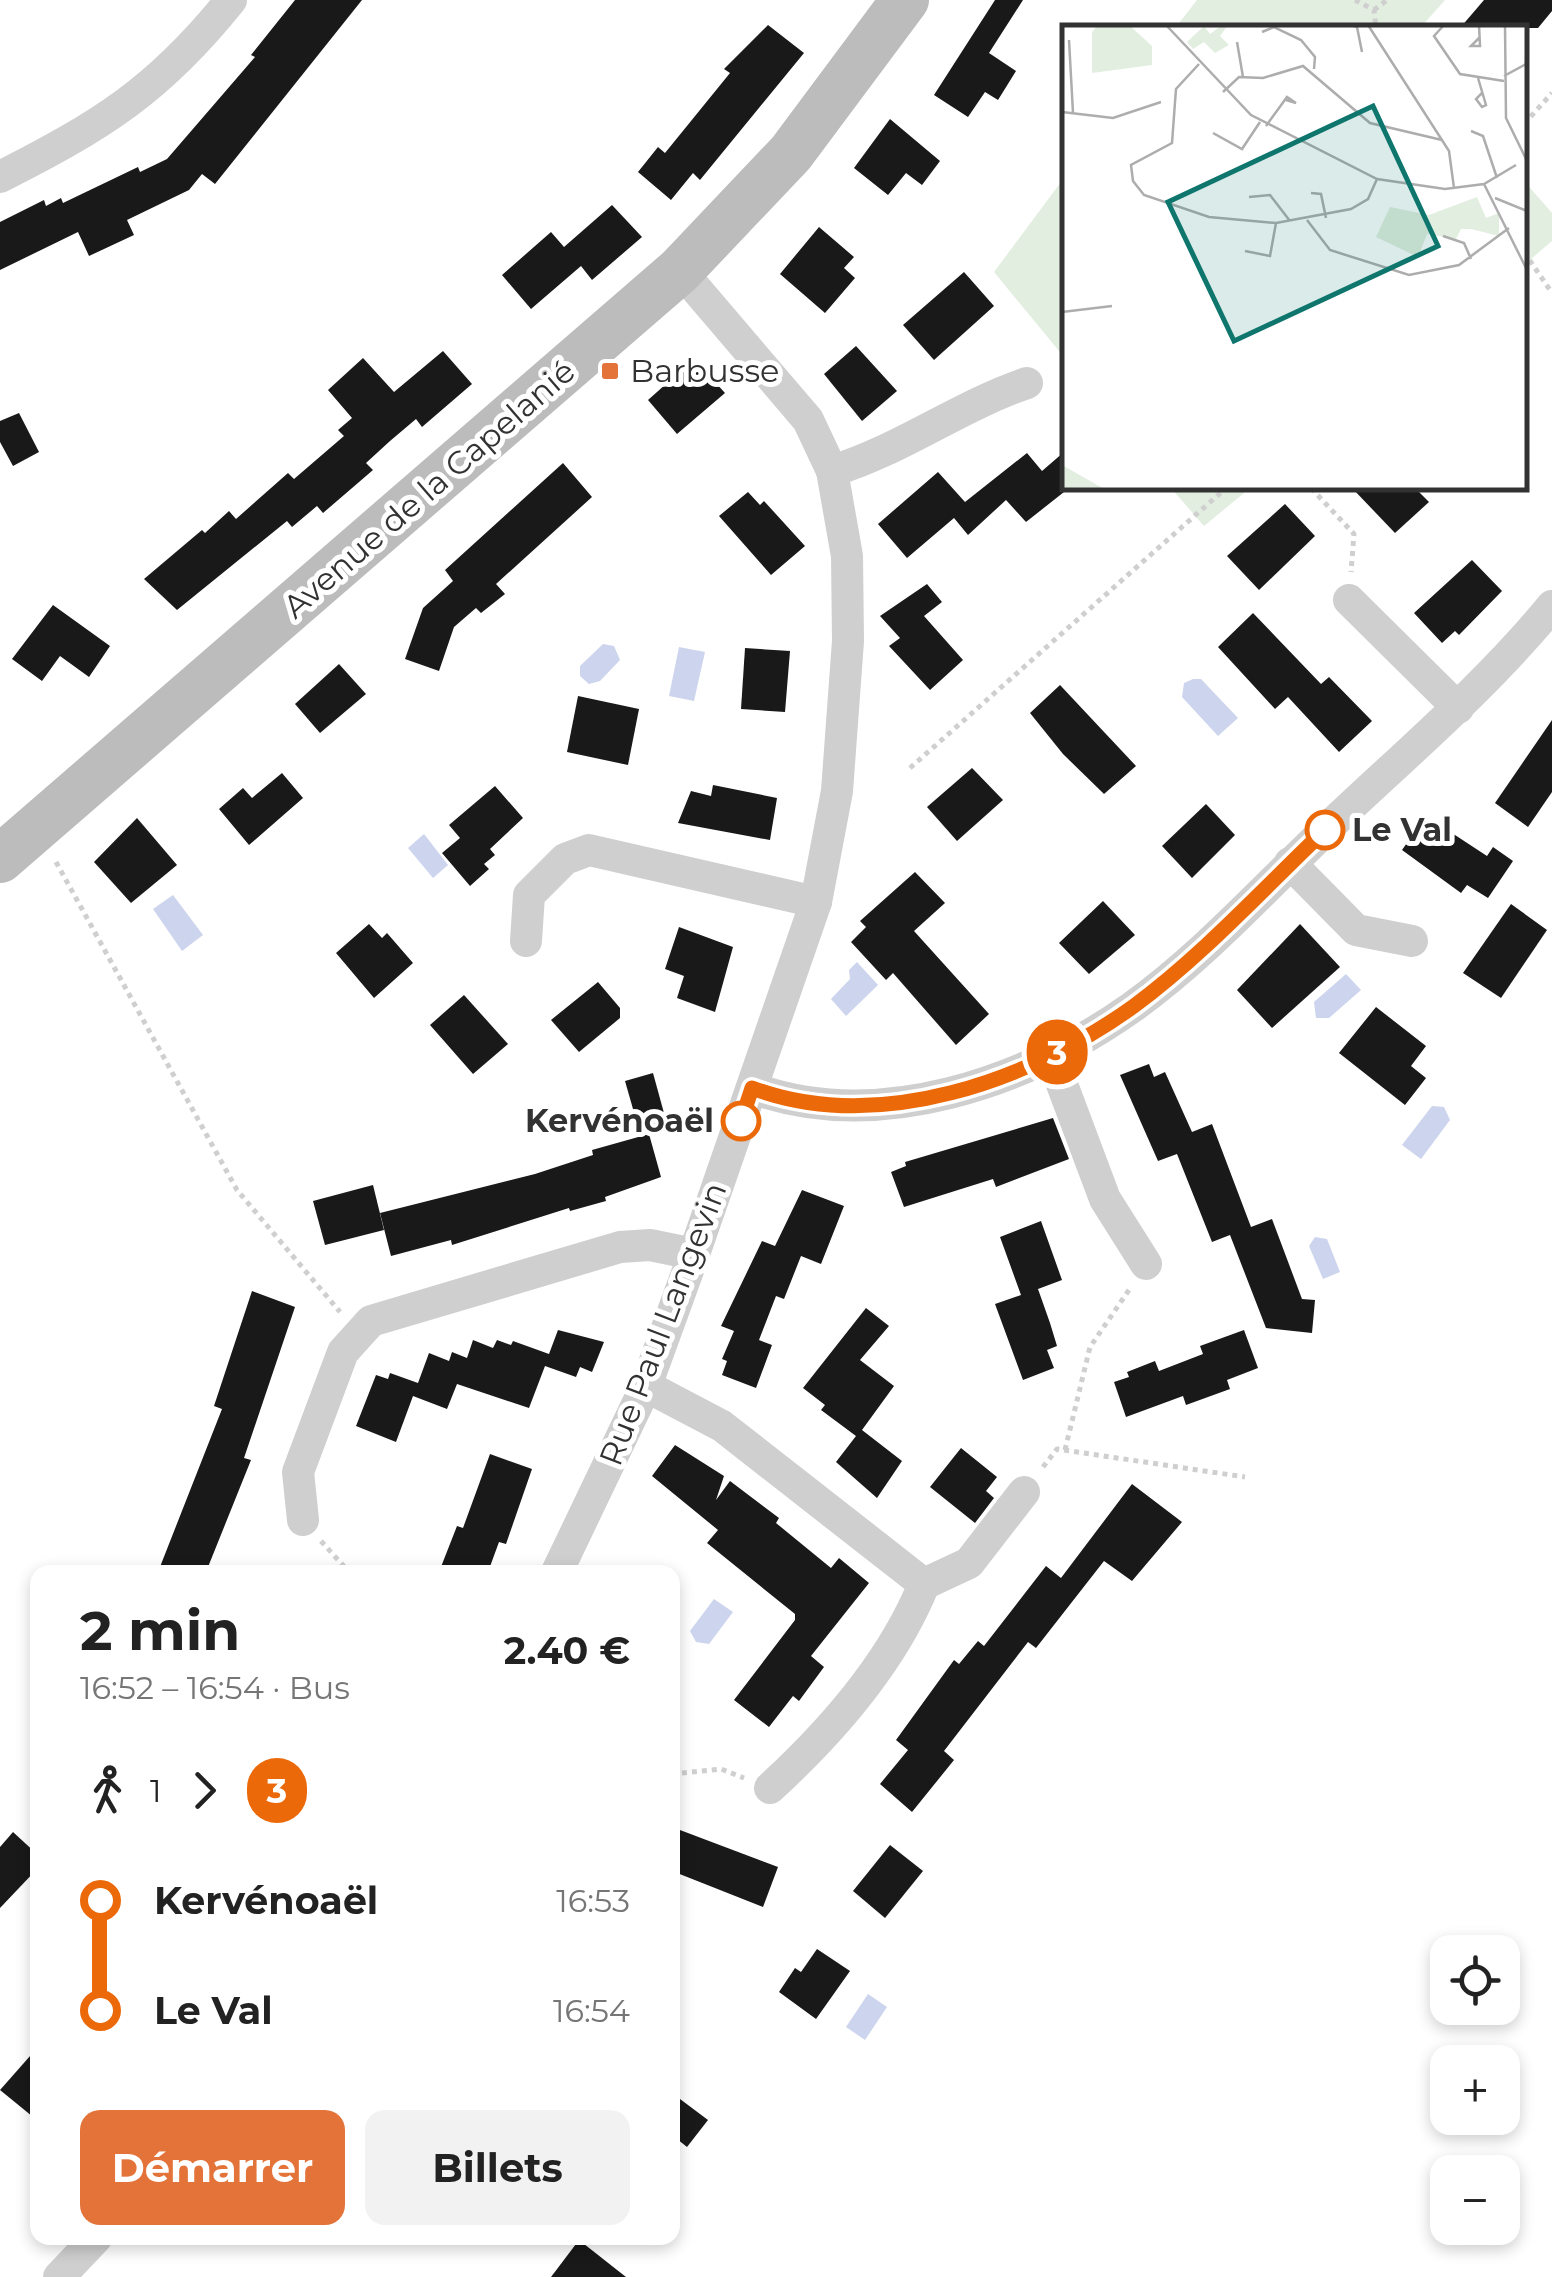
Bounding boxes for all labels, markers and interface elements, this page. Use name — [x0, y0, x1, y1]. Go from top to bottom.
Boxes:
inset map — [1062, 25, 1527, 490]
street label: Avenue de la Capelanié — [275, 351, 583, 626]
place label: Barbusse — [630, 351, 779, 390]
marker: Barbusse — [599, 360, 621, 382]
place label: Le Val — [1352, 810, 1452, 849]
marker: Le Val — [1306, 811, 1344, 849]
line badge: 3 — [1024, 1020, 1090, 1084]
text: 3 — [1047, 1031, 1067, 1074]
place label: Kervénoaël — [525, 1101, 714, 1140]
marker: Kervénoaël — [722, 1102, 760, 1140]
street label: Rue Paul Langevin — [591, 1177, 735, 1471]
text: 2 min — [80, 1597, 240, 1664]
text: 2.40 € — [504, 1627, 630, 1674]
text: 16:52 – 16:54 · Bus — [80, 1668, 350, 1707]
icon: walk — [80, 1763, 135, 1818]
icon: forward — [177, 1763, 232, 1818]
text: 3 — [267, 1769, 287, 1812]
text: 1 — [150, 1771, 162, 1810]
text: Kervénoaël — [154, 1877, 378, 1924]
text: 16:53 — [556, 1881, 630, 1920]
map controls — [1430, 1935, 1520, 2245]
button: locate — [1430, 1935, 1520, 2025]
text: Le Val — [154, 1987, 273, 2034]
text: 16:54 — [553, 1991, 630, 2030]
button: + — [1430, 2045, 1520, 2135]
button: Démarrer — [80, 2110, 345, 2225]
button: Billets — [365, 2110, 630, 2225]
button: − — [1430, 2155, 1520, 2245]

